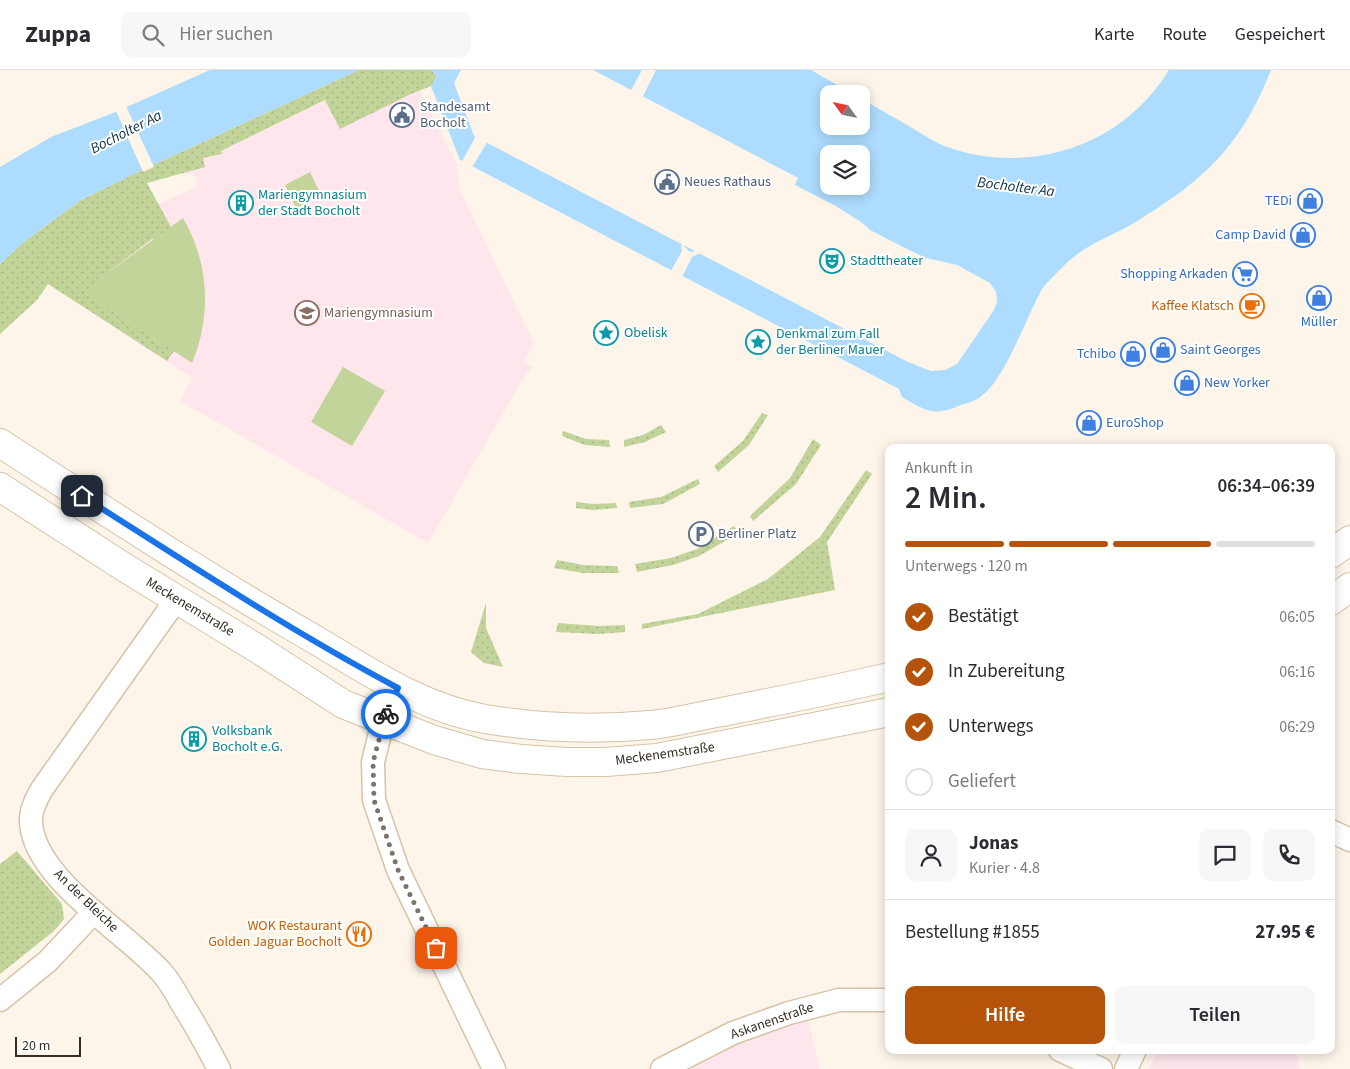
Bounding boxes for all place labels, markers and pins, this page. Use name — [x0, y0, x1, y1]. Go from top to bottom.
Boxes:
place label: Standesamt Bocholt — [420, 97, 491, 133]
public building icon: Standesamt Bocholt — [389, 102, 415, 128]
public building icon: Neues Rathaus — [654, 169, 680, 195]
place label: Neues Rathaus — [684, 172, 771, 192]
place label: Mariengymnasium der Stadt Bocholt — [258, 185, 367, 221]
shop icon: TEDi — [1297, 188, 1323, 214]
building icon: Mariengymnasium der Stadt Bocholt — [228, 190, 254, 216]
place label: TEDi — [1265, 191, 1292, 211]
shop icon: Camp David — [1290, 222, 1316, 248]
place label: Camp David — [1215, 225, 1286, 245]
theatre icon: Stadttheater — [819, 248, 845, 274]
place label: Stadttheater — [850, 251, 923, 271]
supermarket icon: Shopping Arkaden — [1232, 261, 1258, 287]
place label: Shopping Arkaden — [1120, 264, 1228, 284]
shop icon: Müller — [1306, 285, 1332, 311]
cafe icon: Kaffee Klatsch — [1239, 293, 1265, 319]
place label: Kaffee Klatsch — [1151, 296, 1234, 316]
school or university icon: Mariengymnasium — [294, 300, 320, 326]
place label: Mariengymnasium — [324, 303, 433, 323]
place label: Müller — [1301, 312, 1338, 332]
place icon: Obelisk — [593, 320, 619, 346]
place label: Obelisk — [624, 323, 668, 343]
place label: Denkmal zum Fall der Berliner Mauer — [776, 324, 884, 360]
place icon: Denkmal zum Fall der Berliner Mauer — [745, 329, 771, 355]
shop icon: Saint Georges — [1150, 337, 1176, 363]
place label: Saint Georges — [1180, 340, 1261, 360]
shop icon: Tchibo — [1120, 341, 1146, 367]
place label: Tchibo — [1077, 344, 1116, 364]
shop icon: New Yorker — [1174, 370, 1200, 396]
place label: New Yorker — [1204, 373, 1270, 393]
shop icon: EuroShop — [1076, 410, 1102, 436]
place label: EuroShop — [1106, 413, 1164, 433]
pin — [61, 475, 103, 517]
parking icon: Berliner Platz — [688, 521, 714, 547]
place label: Berliner Platz — [718, 524, 796, 544]
place label: Volksbank Bocholt e.G. — [212, 721, 283, 757]
building icon: Volksbank Bocholt e.G. — [181, 726, 207, 752]
place label: WOK Restaurant Golden Jaguar Bocholt — [208, 916, 342, 952]
restaurant icon: WOK Restaurant Golden Jaguar Bocholt — [346, 921, 372, 947]
pin — [415, 927, 457, 969]

